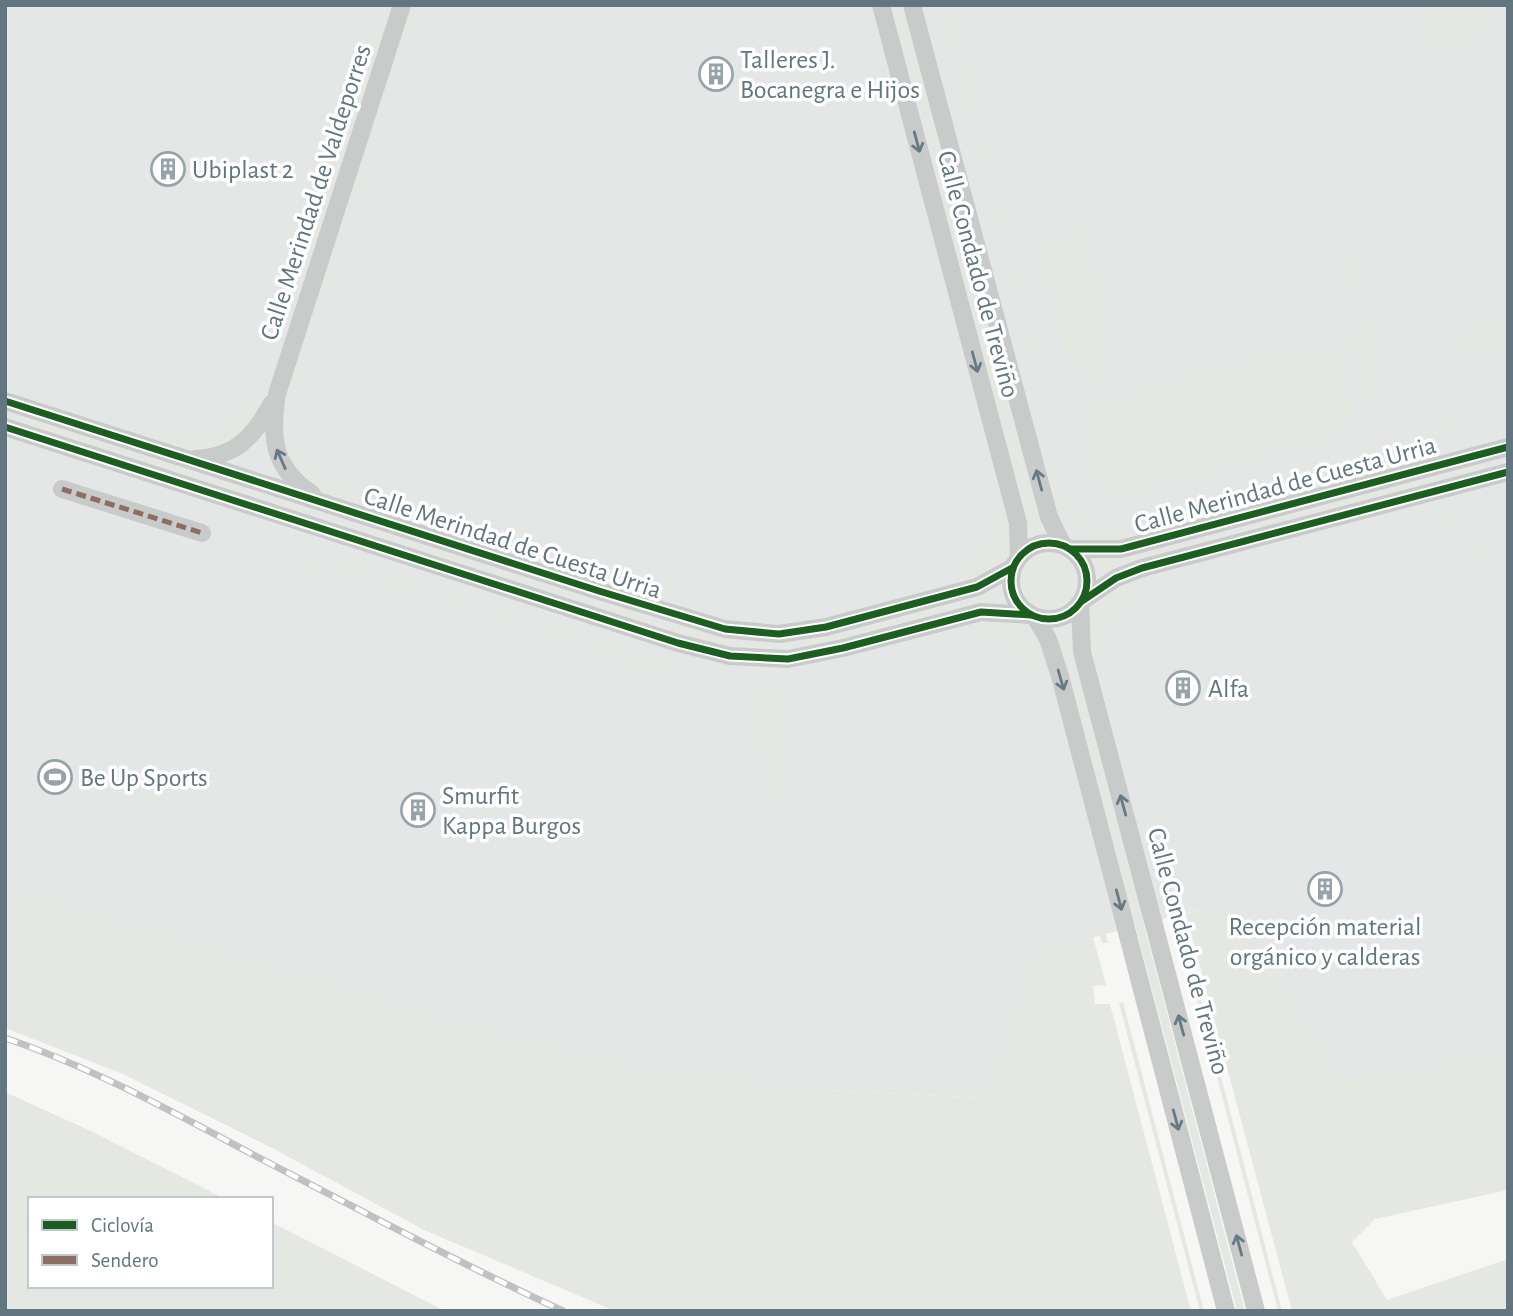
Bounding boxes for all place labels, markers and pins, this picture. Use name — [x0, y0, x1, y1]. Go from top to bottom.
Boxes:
place label: Talleres J. Bocanegra e Hijos — [740, 47, 920, 103]
building icon: Talleres J. Bocanegra e Hijos — [697, 55, 735, 93]
building icon: Ubiplast 2 — [149, 150, 187, 188]
place label: Ubiplast 2 — [192, 157, 294, 183]
building icon: Alfa — [1164, 669, 1202, 707]
place label: Alfa — [1208, 676, 1249, 702]
sports icon: Be Up Sports — [36, 758, 74, 796]
place label: Be Up Sports — [80, 765, 208, 791]
place label: Smurfit Kappa Burgos — [442, 783, 581, 839]
building icon: Smurfit Kappa Burgos — [399, 791, 437, 829]
building icon: Recepción material orgánico y calderas — [1306, 870, 1344, 908]
place label: Recepción material orgánico y calderas — [1228, 914, 1422, 970]

